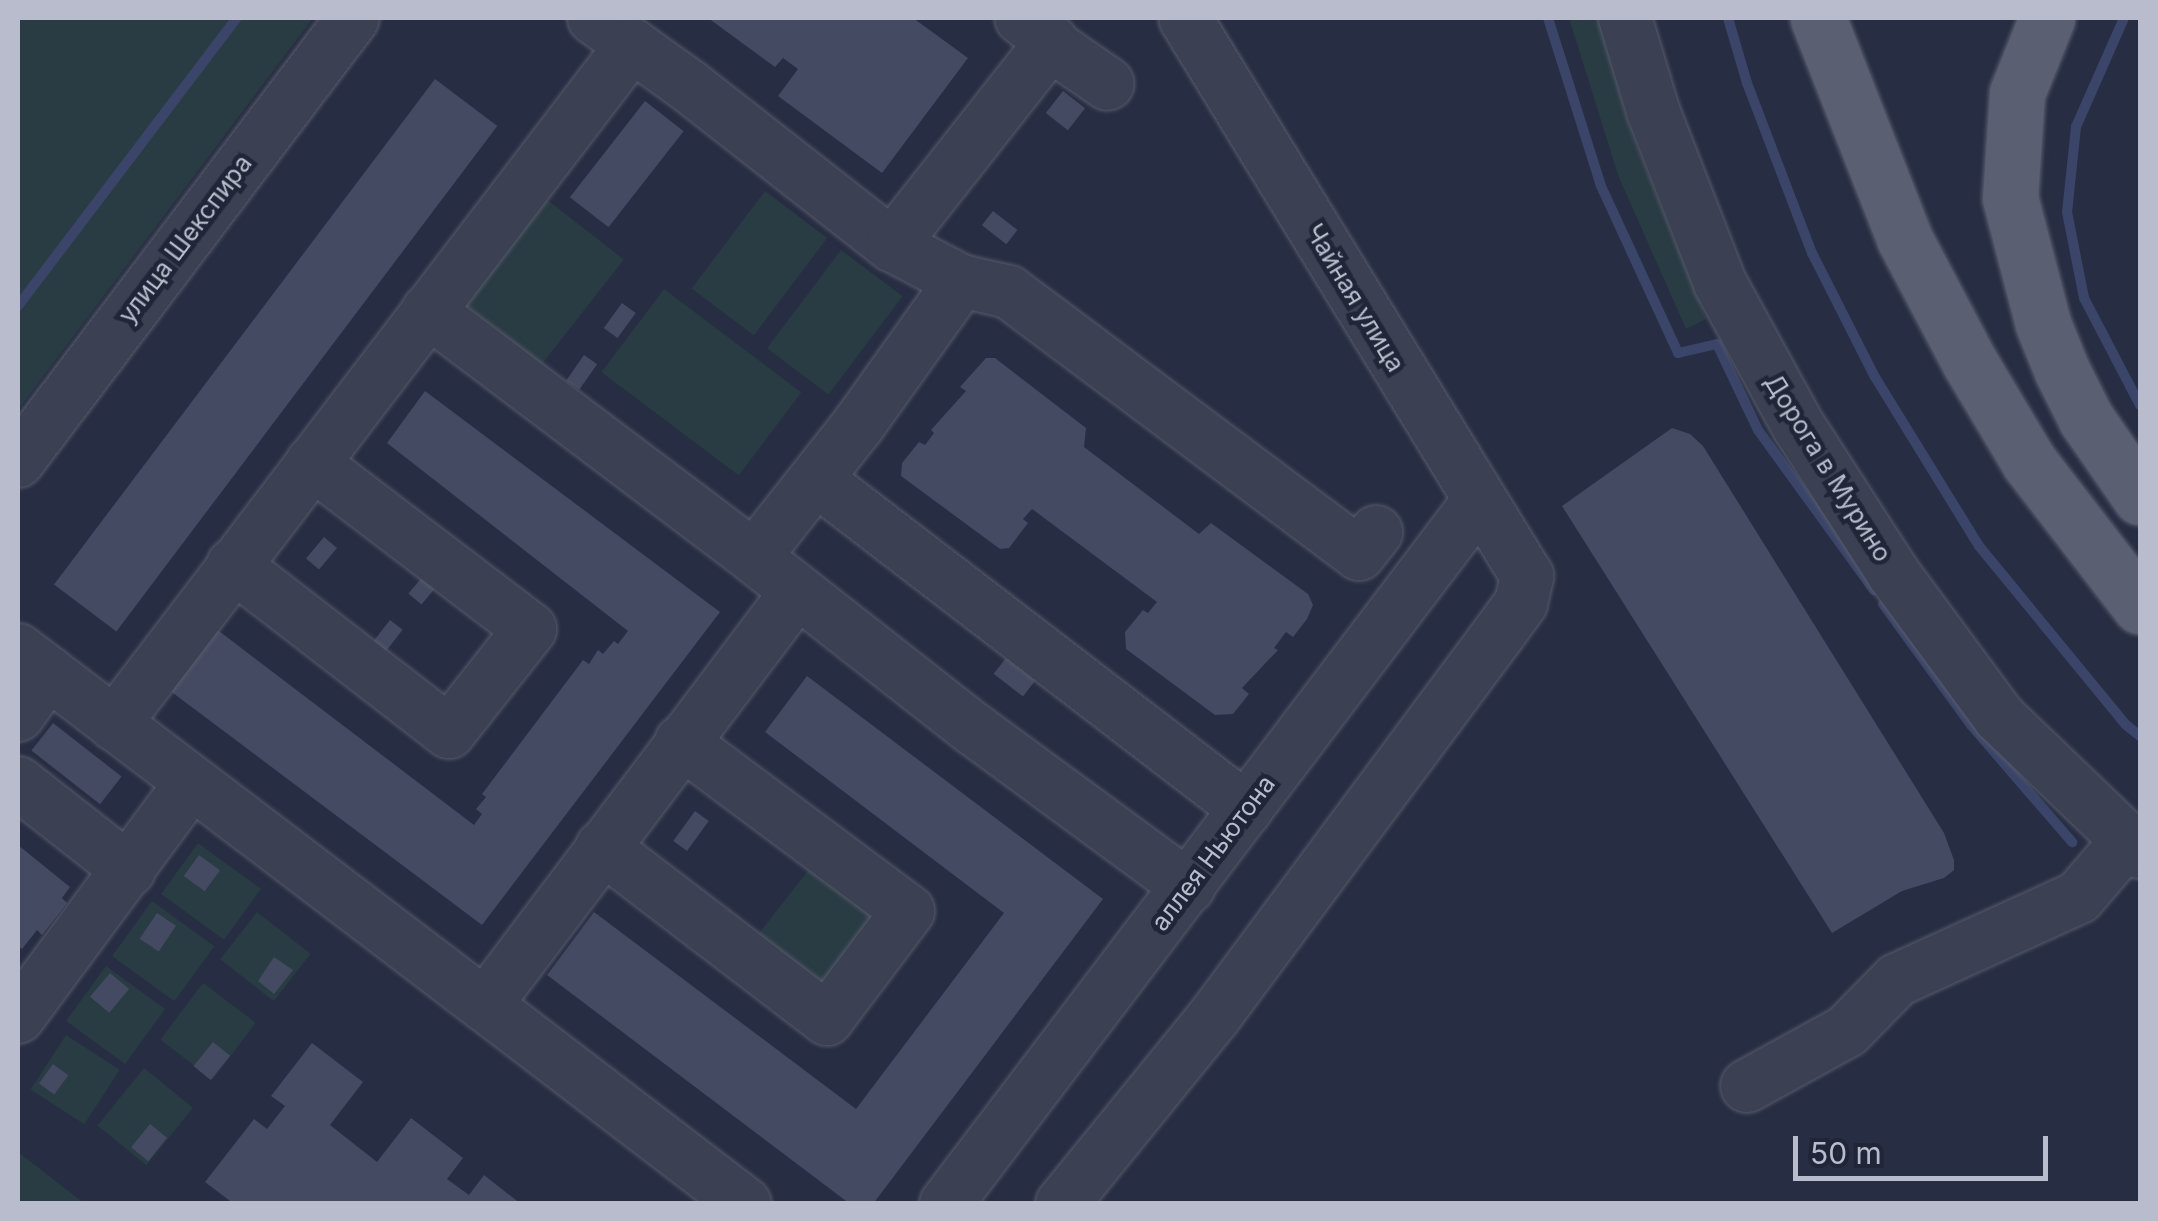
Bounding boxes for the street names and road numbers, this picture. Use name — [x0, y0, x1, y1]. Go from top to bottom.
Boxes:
street label: улица Шекспира — [112, 149, 258, 329]
street label: Чайная улица — [1299, 219, 1411, 377]
street label: Дорога в Мурино — [1758, 369, 1898, 567]
street label: аллея Ньютона — [1145, 769, 1281, 937]

